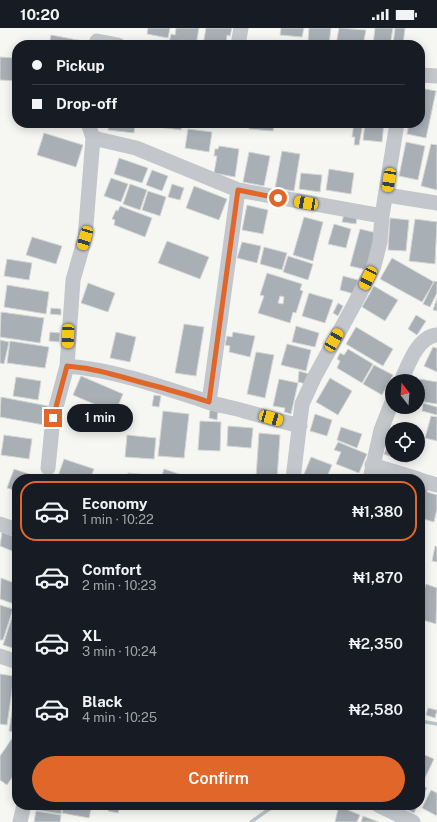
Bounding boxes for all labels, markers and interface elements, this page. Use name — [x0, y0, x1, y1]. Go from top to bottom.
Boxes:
text: 10:20 — [20, 6, 60, 23]
text: Pickup — [56, 57, 105, 74]
text: Drop-off — [56, 95, 117, 112]
car — [381, 167, 397, 193]
route start — [269, 189, 287, 207]
car — [293, 195, 319, 211]
car — [76, 225, 94, 251]
car — [357, 265, 379, 291]
car — [62, 324, 74, 348]
car — [323, 327, 345, 353]
north arrow — [385, 374, 425, 414]
map controls — [385, 374, 425, 462]
callout: 1 min — [67, 404, 133, 432]
route end — [44, 409, 62, 427]
car — [258, 409, 284, 427]
text: 1 min — [85, 410, 115, 425]
button: locate — [385, 422, 425, 462]
icon: car — [34, 493, 70, 529]
text: Economy — [82, 495, 147, 512]
text: ₦1,380 — [352, 503, 403, 520]
text: 1 min · 10:22 — [82, 512, 154, 527]
icon: car — [34, 559, 70, 595]
text: Comfort — [82, 561, 142, 578]
text: ₦1,870 — [353, 569, 403, 586]
text: 2 min · 10:23 — [82, 578, 157, 593]
icon: car — [34, 625, 70, 661]
text: XL — [82, 627, 101, 644]
text: ₦2,350 — [349, 635, 403, 652]
text: 3 min · 10:24 — [82, 644, 157, 659]
icon: car — [34, 691, 70, 727]
text: Black — [82, 693, 122, 710]
text: ₦2,580 — [349, 701, 403, 718]
text: 4 min · 10:25 — [82, 710, 157, 725]
button: Confirm — [32, 756, 405, 802]

